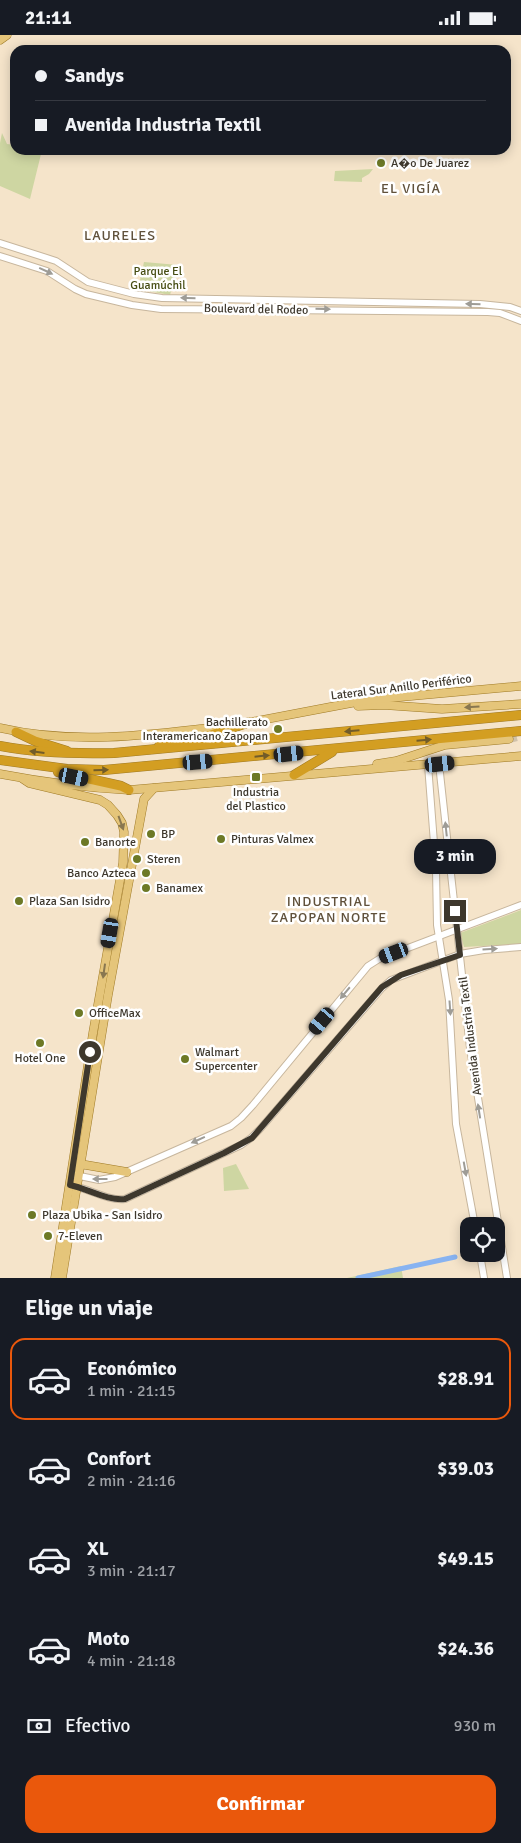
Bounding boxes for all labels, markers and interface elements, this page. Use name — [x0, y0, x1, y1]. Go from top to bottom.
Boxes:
text: 21:11 — [25, 6, 72, 30]
text: Sandys — [65, 64, 124, 88]
text: Avenida Industria Textil — [65, 113, 261, 137]
place label: A�o De Juarez — [391, 156, 469, 171]
marker: A�o De Juarez — [375, 157, 387, 169]
district label: EL VIGÍA — [381, 180, 441, 197]
district label: LAURELES — [84, 227, 156, 244]
park label: Parque El Guamúchil — [130, 264, 186, 293]
one-way arrow — [39, 267, 53, 275]
one-way arrow — [180, 294, 196, 302]
one-way arrow — [465, 300, 481, 308]
street label: Boulevard del Rodeo — [204, 301, 308, 318]
one-way arrow — [316, 306, 332, 314]
street label: Lateral Sur Anillo Periférico — [330, 671, 472, 704]
one-way arrow — [464, 703, 480, 711]
place label: Bachillerato Interamericano Zapopan — [143, 715, 268, 744]
marker: Bachillerato Interamericano Zapopan — [272, 723, 284, 735]
one-way arrow — [344, 727, 360, 735]
one-way arrow — [416, 736, 432, 744]
car — [273, 745, 304, 763]
one-way arrow — [29, 748, 45, 756]
one-way arrow — [255, 752, 271, 760]
car — [182, 753, 213, 771]
car — [424, 755, 455, 773]
one-way arrow — [93, 765, 109, 773]
car — [57, 767, 90, 787]
marker: Industria del Plastico — [250, 771, 262, 783]
place label: Industria del Plastico — [226, 785, 286, 814]
one-way arrow — [117, 816, 125, 831]
one-way arrow — [442, 821, 450, 837]
place label: BP — [161, 827, 175, 842]
marker: BP — [145, 828, 157, 840]
place label: Pinturas Valmex — [231, 832, 314, 847]
marker: Pinturas Valmex — [215, 833, 227, 845]
place label: Banorte — [95, 835, 136, 850]
marker: Banorte — [79, 836, 91, 848]
callout: 3 min — [414, 839, 496, 873]
text: 3 min — [436, 846, 474, 866]
place label: Steren — [147, 852, 181, 867]
marker: Steren — [131, 853, 143, 865]
place label: Banco Azteca — [67, 866, 136, 881]
marker: Banco Azteca — [140, 867, 152, 879]
place label: Banamex — [156, 881, 204, 896]
marker: Banamex — [140, 882, 152, 894]
district label: INDUSTRIAL ZAPOPAN NORTE — [271, 893, 387, 926]
place label: Plaza San Isidro — [29, 894, 110, 909]
marker: Plaza San Isidro — [13, 895, 25, 907]
route end — [444, 900, 466, 922]
car — [100, 917, 119, 949]
car — [377, 941, 410, 965]
one-way arrow — [483, 945, 499, 953]
one-way arrow — [99, 963, 107, 979]
street label: Avenida Industria Textil — [456, 975, 485, 1096]
one-way arrow — [340, 987, 351, 1000]
one-way arrow — [446, 1000, 454, 1016]
car — [306, 1005, 337, 1037]
place label: OfficeMax — [89, 1006, 141, 1021]
marker: OfficeMax — [73, 1007, 85, 1019]
marker: Hotel One — [34, 1037, 46, 1049]
route start — [79, 1041, 101, 1063]
place label: Walmart Supercenter — [195, 1045, 258, 1074]
place label: Hotel One — [15, 1051, 65, 1066]
marker: Walmart Supercenter — [179, 1053, 191, 1065]
one-way arrow — [475, 1103, 483, 1119]
one-way arrow — [191, 1137, 205, 1145]
one-way arrow — [461, 1162, 469, 1178]
one-way arrow — [92, 1175, 108, 1183]
place label: Plaza Ubika - San Isidro — [42, 1208, 162, 1223]
marker: Plaza Ubika - San Isidro — [26, 1209, 38, 1221]
map controls — [460, 1217, 505, 1262]
button: locate — [460, 1217, 505, 1262]
place label: 7-Eleven — [58, 1229, 103, 1244]
marker: 7-Eleven — [42, 1230, 54, 1242]
text: Elige un viaje — [25, 1294, 153, 1321]
icon: car — [27, 1357, 72, 1402]
text: Económico — [87, 1357, 177, 1381]
text: $28.91 — [437, 1367, 494, 1391]
text: 1 min · 21:15 — [87, 1381, 176, 1401]
icon: car — [27, 1447, 72, 1492]
text: Confort — [87, 1447, 151, 1471]
text: $39.03 — [437, 1457, 494, 1481]
text: 2 min · 21:16 — [87, 1471, 176, 1491]
icon: car — [27, 1537, 72, 1582]
text: XL — [87, 1537, 109, 1561]
text: $49.15 — [437, 1547, 494, 1571]
text: 3 min · 21:17 — [87, 1561, 176, 1581]
icon: car — [27, 1627, 72, 1672]
text: Moto — [87, 1627, 130, 1651]
text: $24.36 — [437, 1637, 494, 1661]
text: 4 min · 21:18 — [87, 1651, 176, 1671]
icon: cash — [25, 1712, 53, 1740]
text: Efectivo — [65, 1714, 130, 1738]
text: 930 m — [454, 1716, 496, 1736]
button: Confirmar — [25, 1775, 496, 1833]

